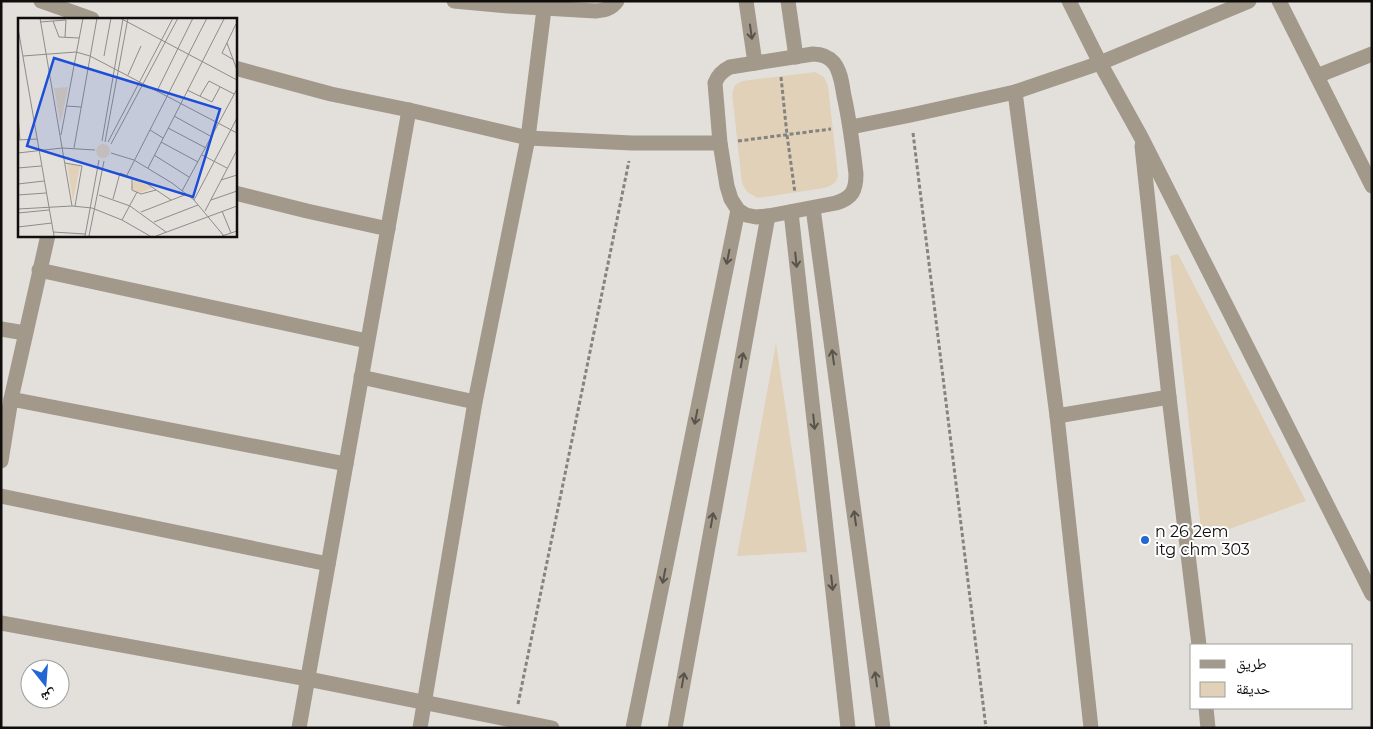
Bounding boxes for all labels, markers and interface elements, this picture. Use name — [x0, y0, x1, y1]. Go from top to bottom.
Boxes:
inset map — [18, 18, 236, 236]
one-way arrow — [746, 24, 756, 40]
one-way arrow — [723, 249, 733, 265]
one-way arrow — [791, 252, 801, 268]
one-way arrow — [828, 350, 838, 366]
one-way arrow — [737, 352, 747, 368]
one-way arrow — [691, 408, 700, 424]
one-way arrow — [809, 414, 819, 430]
one-way arrow — [850, 511, 860, 527]
one-way arrow — [708, 512, 718, 528]
place label: n 26 2em itg chm 303 — [1155, 522, 1250, 559]
marker: n 26 2em itg chm 303 — [1139, 534, 1151, 546]
one-way arrow — [659, 568, 668, 584]
one-way arrow — [827, 575, 837, 591]
legend — [1190, 644, 1353, 709]
text: طريق — [1236, 654, 1267, 674]
north arrow — [20, 659, 70, 709]
one-way arrow — [679, 672, 689, 688]
one-way arrow — [871, 672, 881, 688]
text: حديقة — [1236, 679, 1271, 698]
text: ش — [39, 686, 59, 707]

